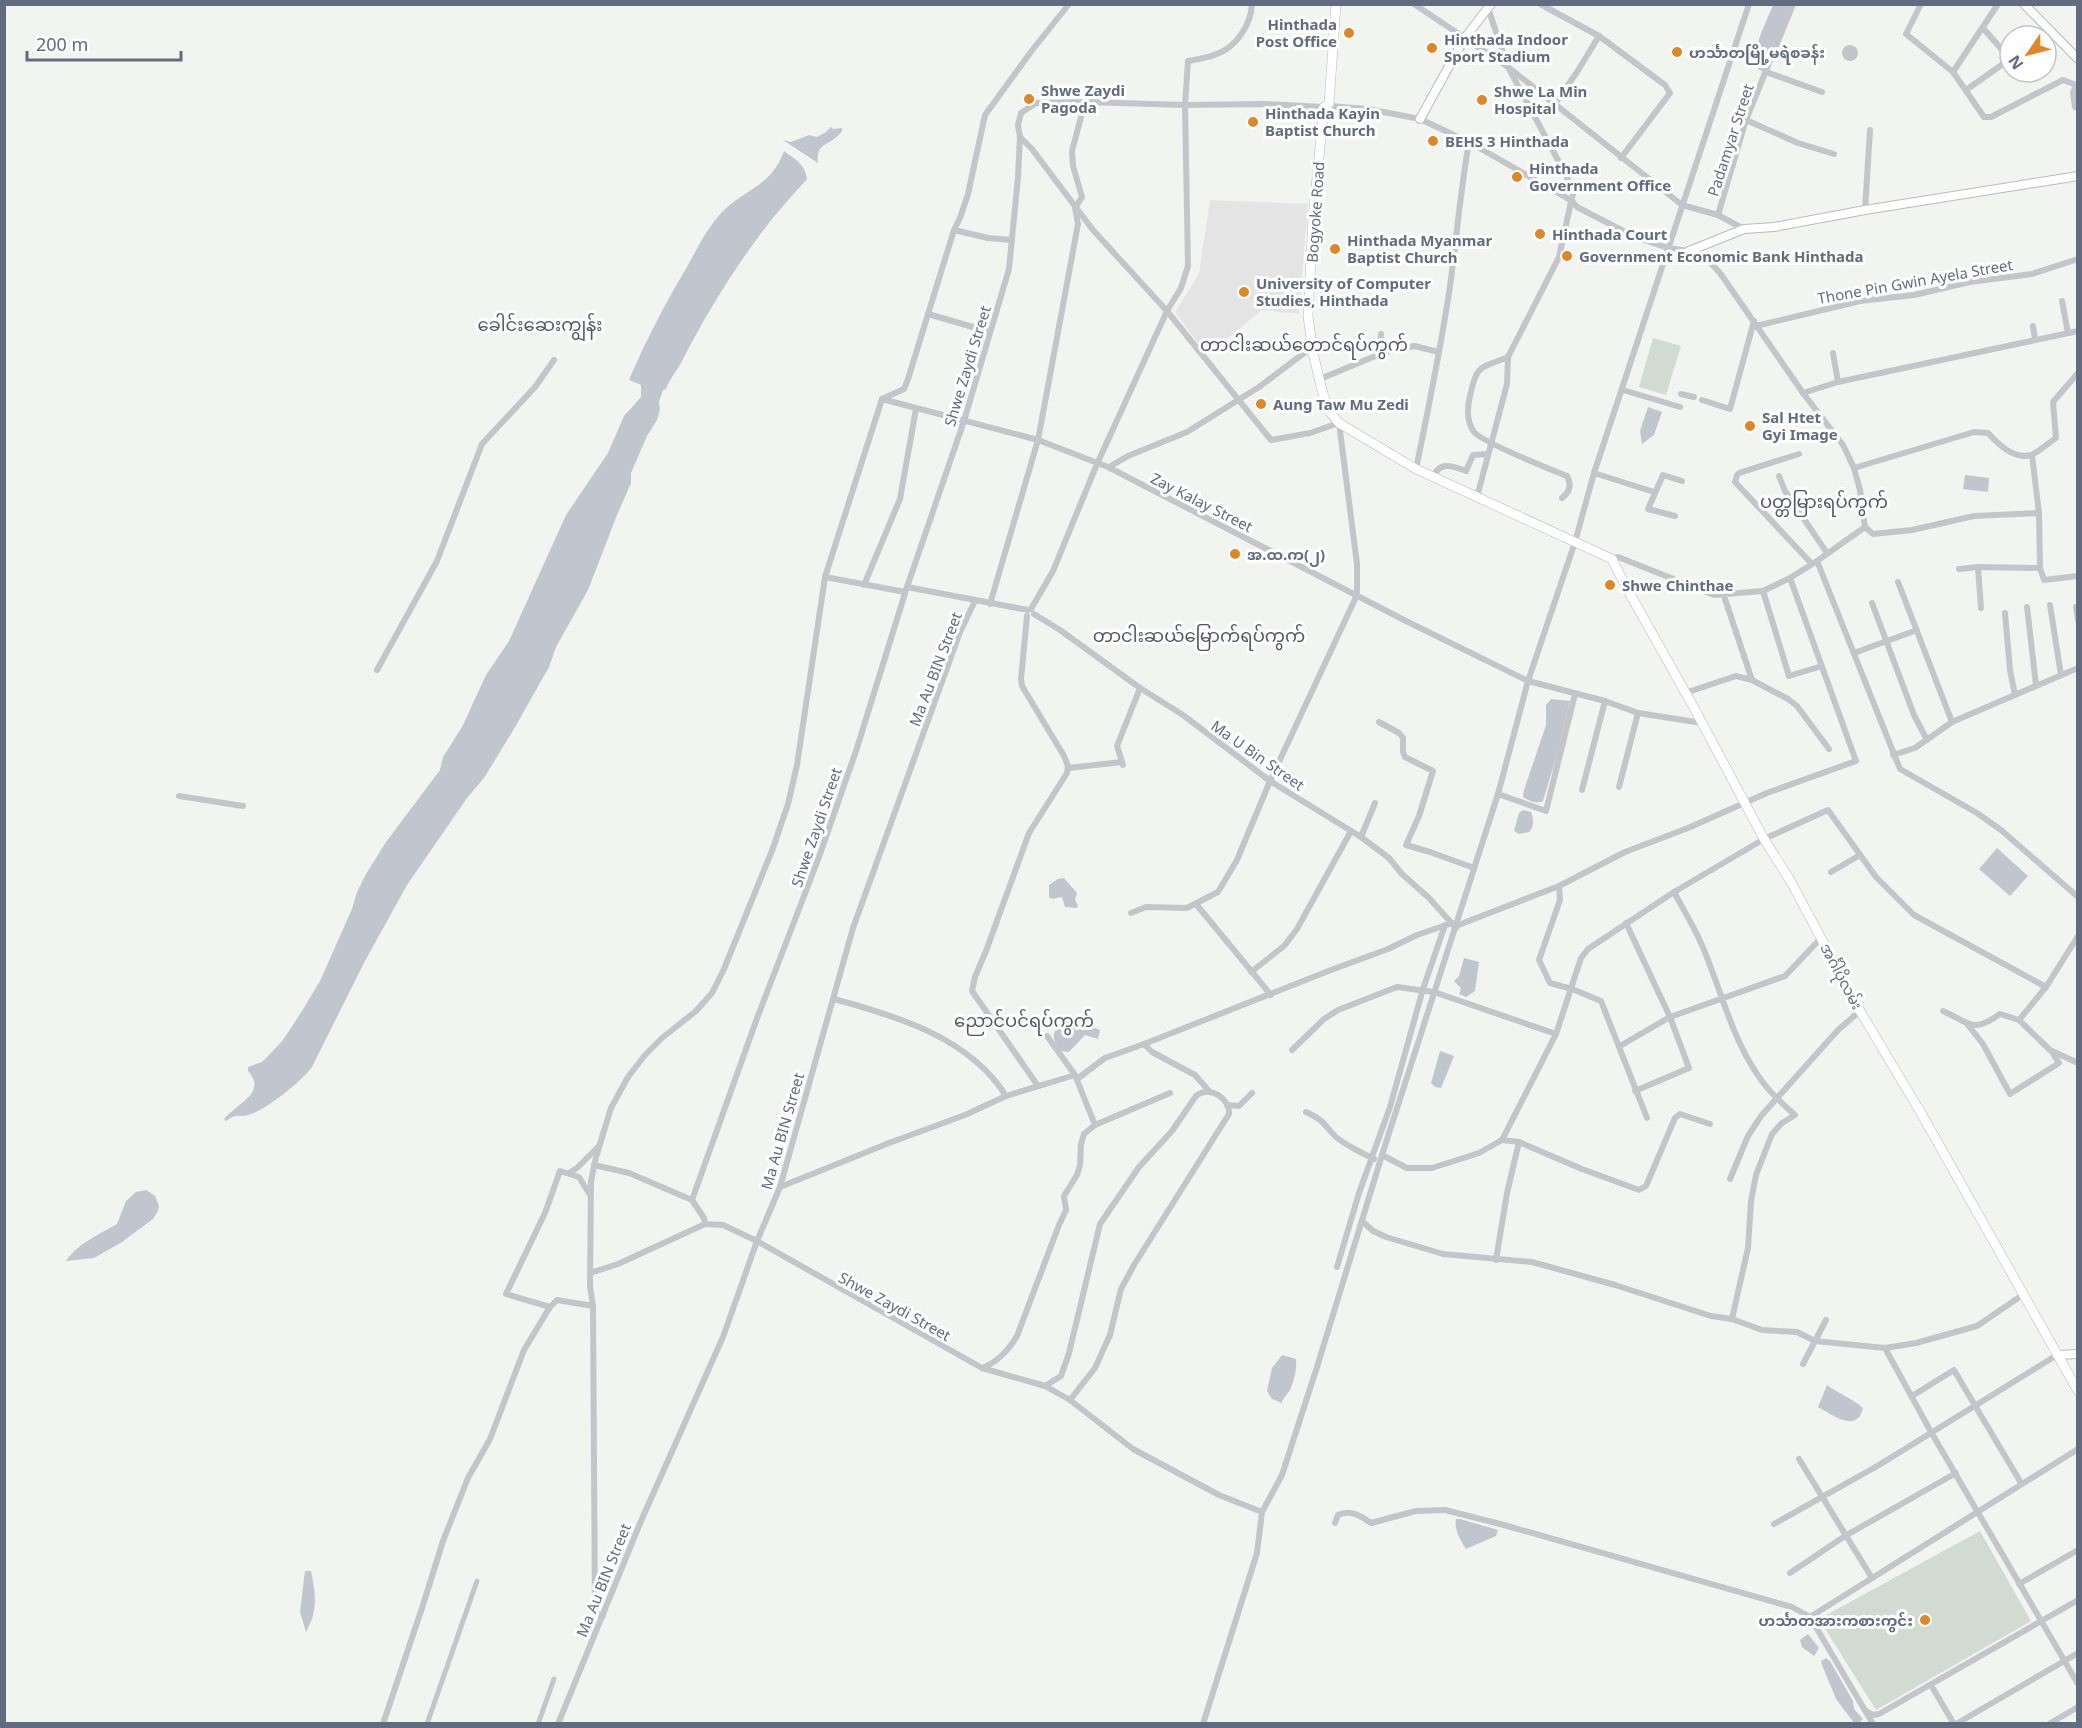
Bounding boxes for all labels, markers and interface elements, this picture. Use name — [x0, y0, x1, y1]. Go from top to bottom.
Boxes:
place label: Hinthada Post Office — [1256, 14, 1337, 51]
scale bar — [27, 24, 182, 62]
north arrow — [1998, 24, 2058, 84]
marker: Hinthada Post Office — [1342, 26, 1356, 40]
place label: Hinthada Indoor Sport Stadium — [1444, 29, 1568, 66]
text: 200 m — [36, 32, 88, 56]
marker: Hinthada Indoor Sport Stadium — [1425, 41, 1439, 55]
place label: ဟင်္သာတမြို့မရဲစခန်း — [1689, 42, 1825, 65]
marker: ဟင်္သာတမြို့မရဲစခန်း — [1670, 45, 1684, 59]
text: N — [2003, 51, 2028, 74]
place label: Shwe Zaydi Pagoda — [1041, 80, 1125, 117]
place label: Shwe La Min Hospital — [1494, 81, 1587, 118]
street label: Padamyar Street — [1702, 81, 1758, 199]
marker: Shwe Zaydi Pagoda — [1022, 92, 1036, 106]
marker: Shwe La Min Hospital — [1475, 93, 1489, 107]
place label: Hinthada Kayin Baptist Church — [1265, 103, 1380, 140]
marker: Hinthada Kayin Baptist Church — [1246, 115, 1260, 129]
place label: BEHS 3 Hinthada — [1445, 131, 1569, 151]
marker: BEHS 3 Hinthada — [1426, 134, 1440, 148]
place label: Hinthada Government Office — [1529, 158, 1671, 195]
street label: Bogyoke Road — [1301, 161, 1329, 263]
marker: Hinthada Government Office — [1510, 170, 1524, 184]
place label: Hinthada Court — [1552, 224, 1668, 244]
marker: Hinthada Court — [1533, 227, 1547, 241]
place label: Hinthada Myanmar Baptist Church — [1347, 230, 1492, 267]
marker: Hinthada Myanmar Baptist Church — [1328, 242, 1342, 256]
place label: Government Economic Bank Hinthada — [1579, 246, 1863, 266]
marker: Government Economic Bank Hinthada — [1560, 249, 1574, 263]
street label: Thone Pin Gwin Ayela Street — [1816, 254, 2015, 308]
place label: University of Computer Studies, Hinthada — [1256, 273, 1431, 310]
marker: University of Computer Studies, Hinthada — [1237, 285, 1251, 299]
street label: Shwe Zaydi Street — [939, 303, 995, 429]
district label: ခေါင်းဆေးကျွန်း — [477, 312, 603, 342]
district label: တာငါးဆယ်တောင်ရပ်ကွက် — [1200, 332, 1408, 360]
place label: Aung Taw Mu Zedi — [1273, 394, 1409, 414]
marker: Aung Taw Mu Zedi — [1254, 397, 1268, 411]
place label: Sal Htet Gyi Image — [1762, 407, 1838, 444]
marker: Sal Htet Gyi Image — [1743, 419, 1757, 433]
street label: Zay Kalay Street — [1148, 468, 1257, 537]
district label: ပတ္တမြားရပ်ကွက် — [1760, 489, 1888, 517]
place label: အ.ထ.က(၂) — [1247, 544, 1325, 567]
marker: အ.ထ.က(၂) — [1228, 547, 1242, 561]
place label: Shwe Chinthae — [1622, 575, 1734, 595]
marker: Shwe Chinthae — [1603, 578, 1617, 592]
street label: Ma Au BIN Street — [904, 609, 966, 729]
district label: တာငါးဆယ်မြောက်ရပ်ကွက် — [1093, 623, 1305, 651]
street label: Ma U Bin Street — [1207, 715, 1309, 795]
street label: Shwe Zaydi Street — [786, 764, 846, 889]
street label: အင်္ဂါပိုလမ်း — [1814, 939, 1868, 1014]
district label: ညောင်ပင်ရပ်ကွက် — [954, 1008, 1094, 1036]
street label: Ma Au BIN Street — [756, 1070, 808, 1192]
street label: Shwe Zaydi Street — [835, 1267, 955, 1345]
street label: Ma Au BIN Street — [571, 1520, 635, 1640]
place label: ဟင်္သာတအားကစားကွင်း — [1759, 1610, 1913, 1633]
marker: ဟင်္သာတအားကစားကွင်း — [1918, 1613, 1932, 1627]

